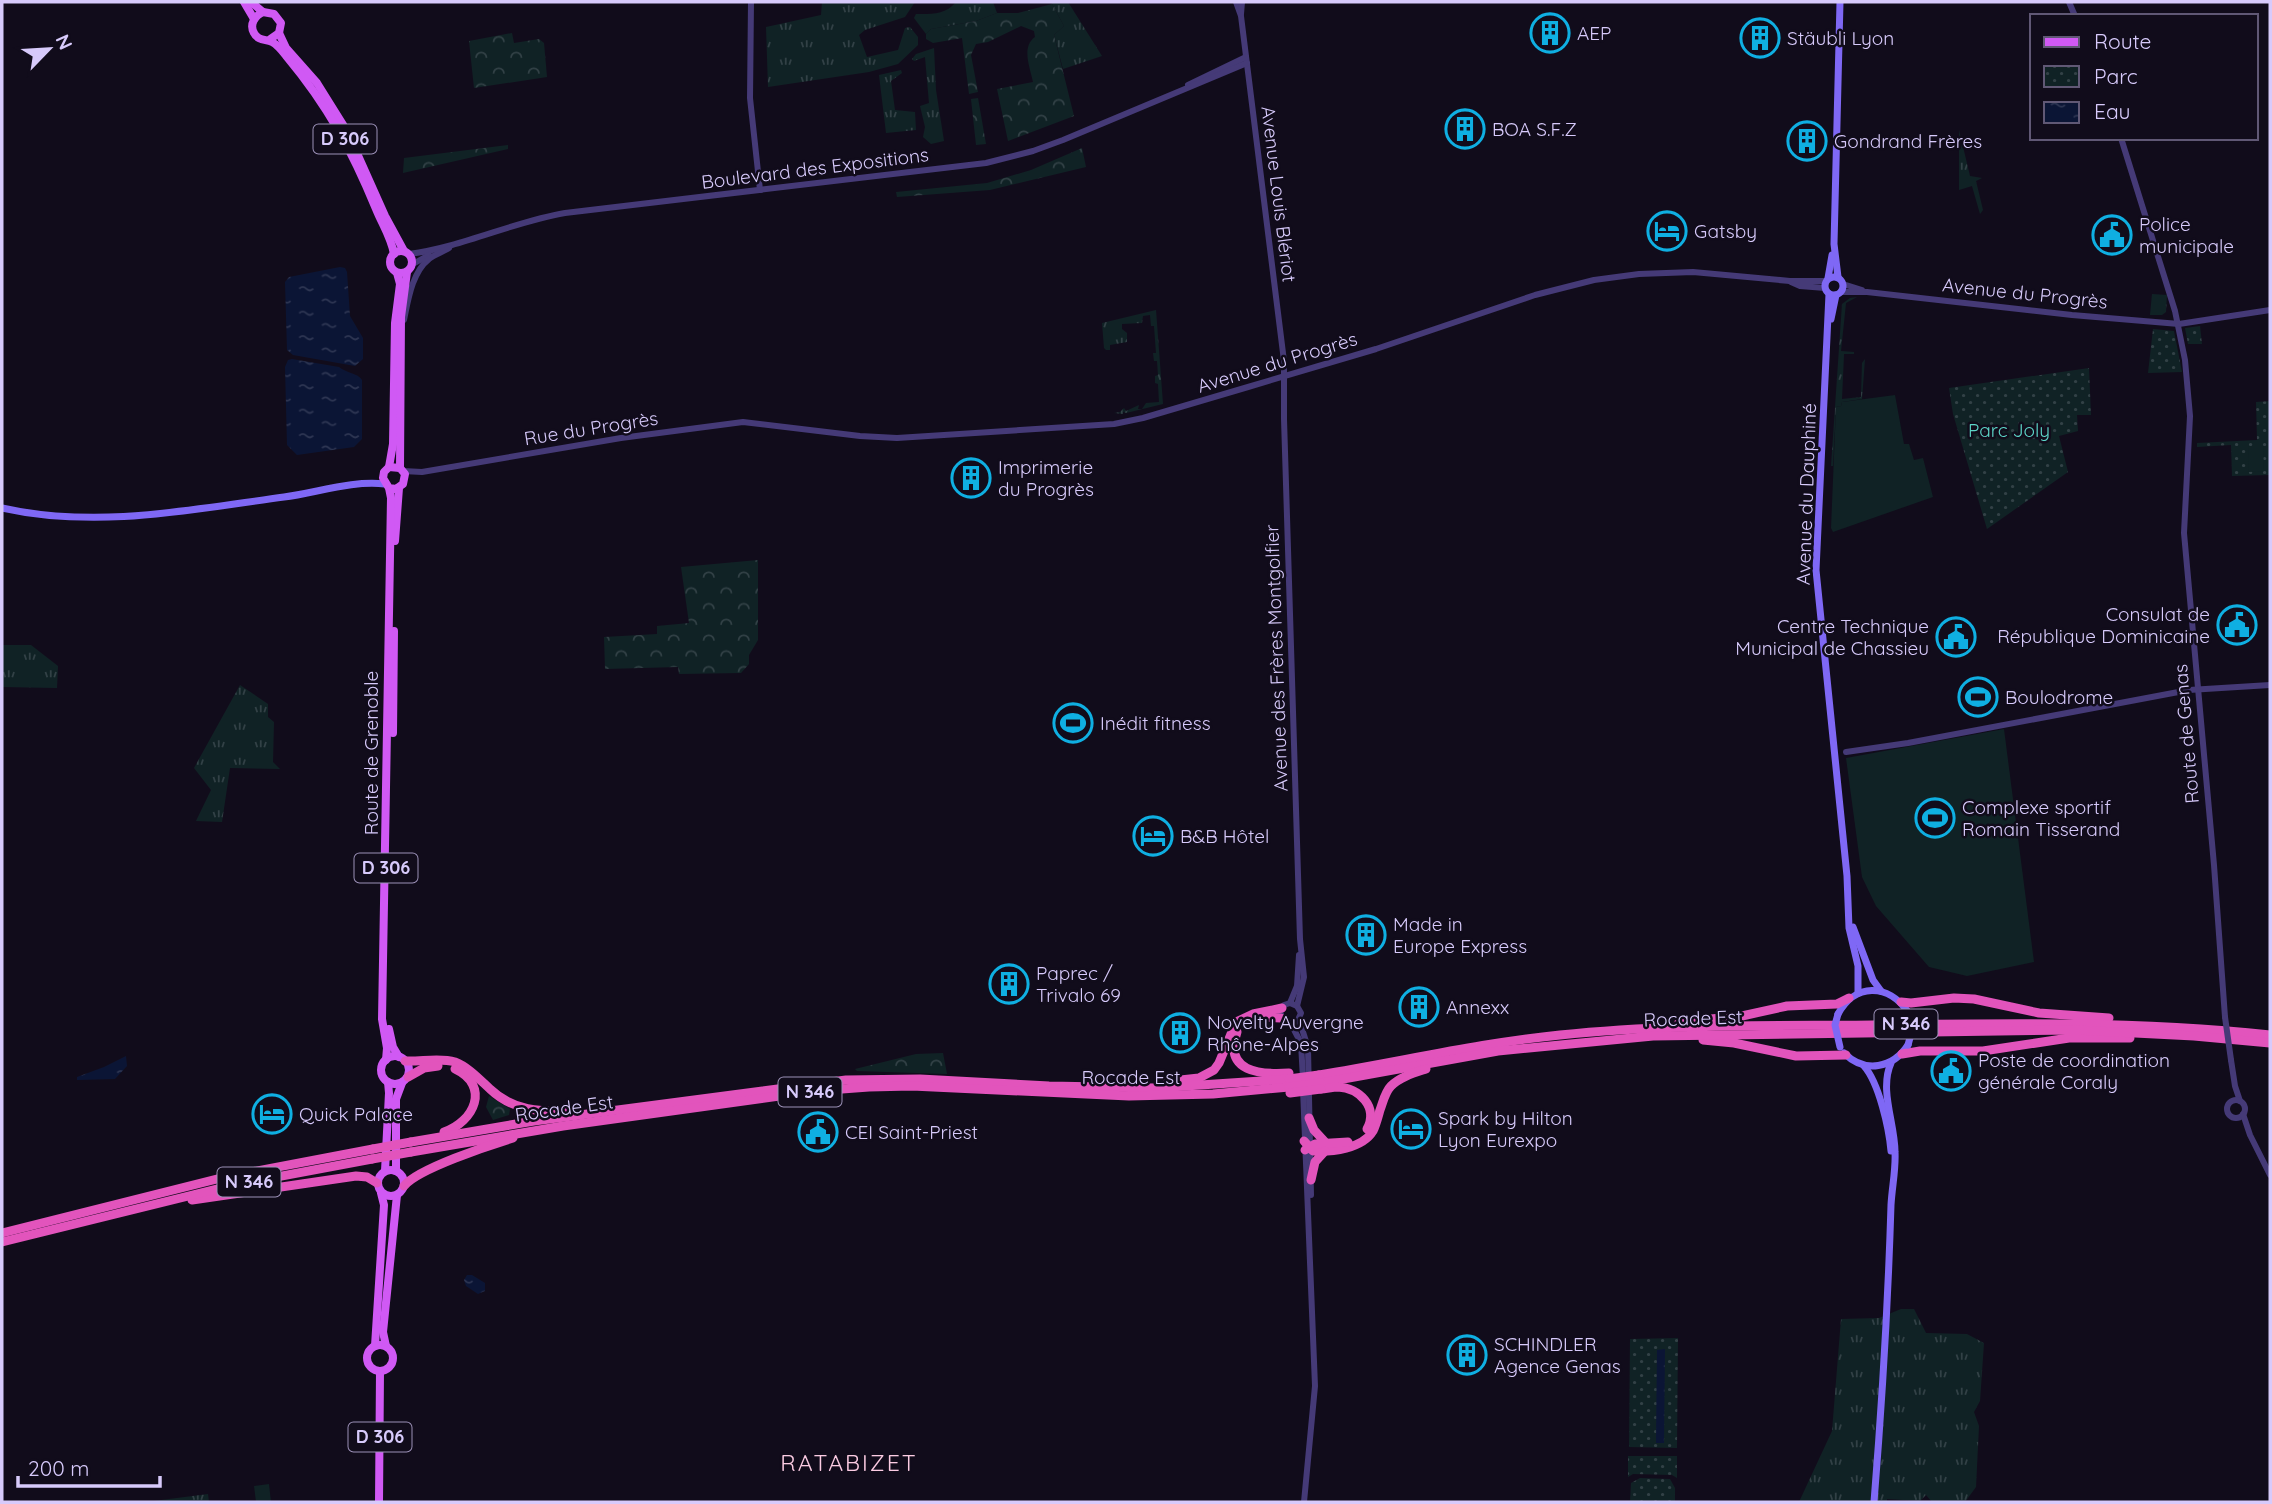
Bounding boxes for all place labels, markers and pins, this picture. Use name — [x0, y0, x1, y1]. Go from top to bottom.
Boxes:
building icon: AEP — [1529, 12, 1571, 54]
building icon: Stäubli Lyon — [1739, 17, 1781, 59]
place label: AEP — [1577, 21, 1611, 45]
place label: Stäubli Lyon — [1787, 26, 1894, 50]
building icon: BOA S.F.Z — [1444, 108, 1486, 150]
place label: BOA S.F.Z — [1492, 117, 1577, 141]
building icon: Gondrand Frères — [1786, 120, 1828, 162]
place label: Gondrand Frères — [1834, 129, 1982, 153]
hotel icon: Gatsby — [1646, 210, 1688, 252]
place label: Police municipale — [2139, 212, 2234, 258]
public building icon: Police municipale — [2091, 214, 2133, 256]
place label: Gatsby — [1694, 219, 1757, 243]
place label: Imprimerie du Progrès — [998, 455, 1094, 501]
building icon: Imprimerie du Progrès — [950, 457, 992, 499]
place label: Consulat de République Dominicaine — [1997, 602, 2210, 648]
public building icon: Consulat de République Dominicaine — [2216, 604, 2258, 646]
place label: Centre Technique Municipal de Chassieu — [1735, 614, 1929, 660]
public building icon: Centre Technique Municipal de Chassieu — [1935, 616, 1977, 658]
sports icon: Boulodrome — [1957, 676, 1999, 718]
place label: Boulodrome — [2005, 685, 2113, 709]
sports icon: Inédit fitness — [1052, 702, 1094, 744]
place label: Inédit fitness — [1100, 711, 1211, 735]
place label: Complexe sportif Romain Tisserand — [1962, 795, 2120, 841]
sports icon: Complexe sportif Romain Tisserand — [1914, 797, 1956, 839]
hotel icon: B&B Hôtel — [1132, 815, 1174, 857]
place label: B&B Hôtel — [1180, 824, 1269, 848]
place label: Made in Europe Express — [1393, 912, 1527, 958]
building icon: Made in Europe Express — [1345, 914, 1387, 956]
place label: Paprec / Trivalo 69 — [1036, 961, 1121, 1007]
building icon: Paprec / Trivalo 69 — [988, 963, 1030, 1005]
building icon: Annexx — [1398, 986, 1440, 1028]
place label: Annexx — [1446, 995, 1509, 1019]
place label: Novelty Auvergne Rhône-Alpes — [1207, 1010, 1364, 1056]
building icon: Novelty Auvergne Rhône-Alpes — [1159, 1012, 1201, 1054]
place label: Poste de coordination générale Coraly — [1978, 1048, 2170, 1094]
public building icon: Poste de coordination générale Coraly — [1930, 1050, 1972, 1092]
hotel icon: Quick Palace — [251, 1093, 293, 1135]
place label: Quick Palace — [299, 1102, 413, 1126]
place label: Spark by Hilton Lyon Eurexpo — [1438, 1106, 1573, 1152]
hotel icon: Spark by Hilton Lyon Eurexpo — [1390, 1108, 1432, 1150]
public building icon: CEI Saint-Priest — [797, 1111, 839, 1153]
place label: CEI Saint-Priest — [845, 1120, 978, 1144]
place label: SCHINDLER Agence Genas — [1494, 1332, 1621, 1378]
building icon: SCHINDLER Agence Genas — [1446, 1334, 1488, 1376]

